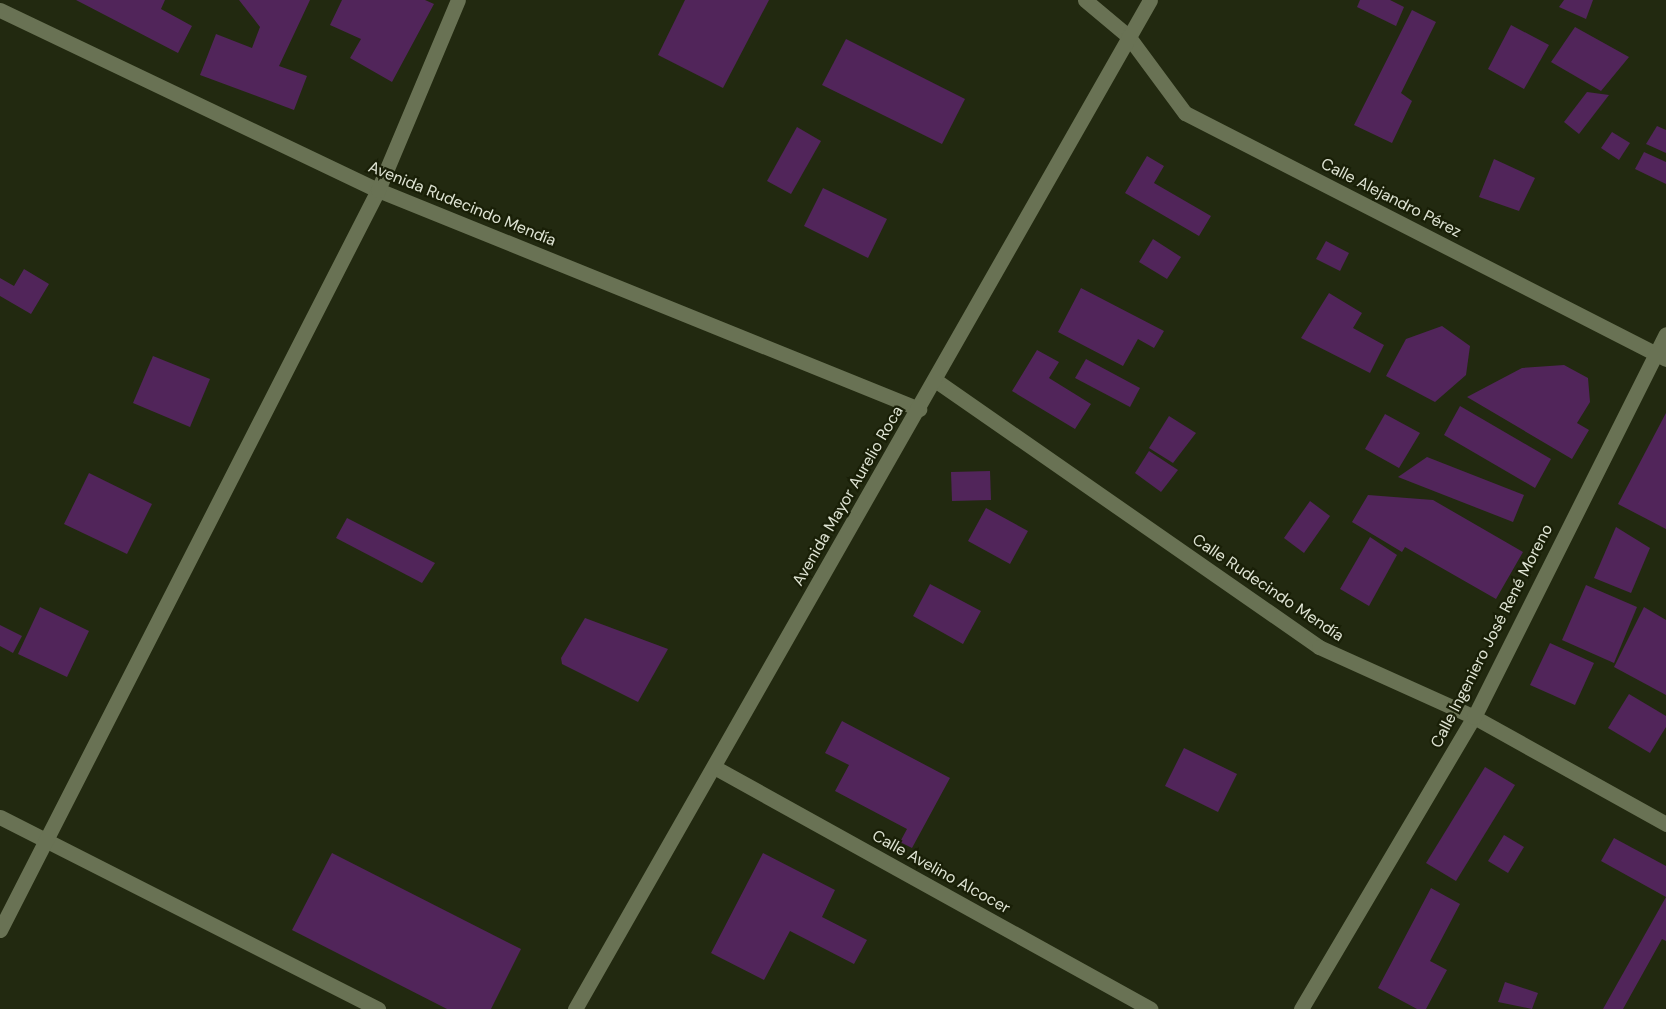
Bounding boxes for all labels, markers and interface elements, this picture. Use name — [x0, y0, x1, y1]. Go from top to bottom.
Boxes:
street label: Calle Alejandro Pérez — [1318, 154, 1464, 242]
street label: Avenida Rudecindo Mendía — [365, 158, 559, 250]
street label: Avenida Mayor Aurelio Roca — [789, 403, 907, 589]
street label: Calle Ingeniero José René Moreno — [1427, 521, 1557, 751]
street label: Calle Rudecindo Mendía — [1189, 530, 1347, 646]
street label: Calle Avelino Alcocer — [869, 826, 1013, 918]

